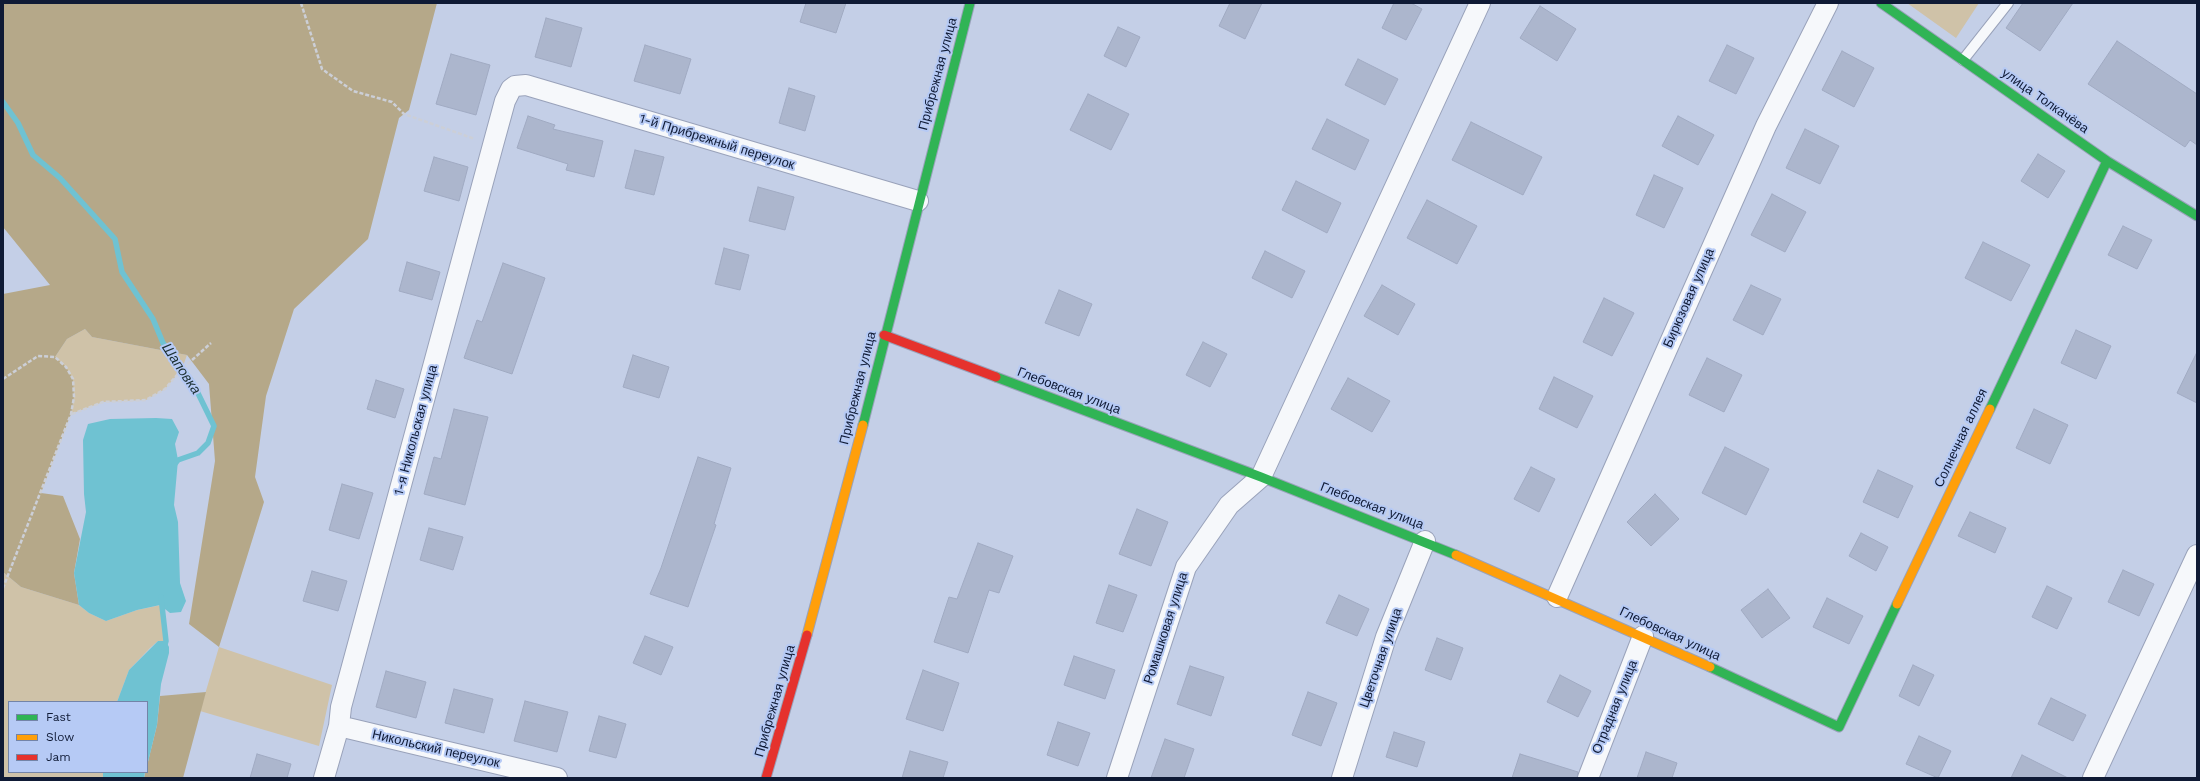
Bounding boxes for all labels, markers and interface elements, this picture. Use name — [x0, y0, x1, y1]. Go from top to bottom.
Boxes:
street label: Прибрежная улица — [915, 16, 961, 132]
street label: улица Толкачёва — [1999, 65, 2091, 137]
street label: 1-й Прибрежный переулок — [638, 111, 796, 173]
street label: Бирюзовая улица — [1660, 246, 1718, 350]
street label: Прибрежная улица — [836, 330, 880, 446]
water label: Шаповка — [158, 340, 204, 398]
street label: 1-я Никольская улица — [391, 363, 441, 497]
street label: Глебовская улица — [1015, 364, 1123, 418]
street label: Солнечная аллея — [1931, 386, 1991, 490]
street label: Глебовская улица — [1318, 479, 1426, 533]
street label: Ромашковая улица — [1141, 570, 1191, 686]
street label: Глебовская улица — [1617, 604, 1723, 664]
street label: Цветочная улица — [1357, 606, 1405, 710]
street label: Прибрежная улица — [752, 643, 798, 759]
street label: Отрадная улица — [1589, 658, 1641, 756]
legend — [8, 701, 148, 773]
text: Fast — [46, 710, 71, 724]
street label: Никольский переулок — [371, 727, 501, 771]
text: Slow — [46, 730, 74, 744]
text: Jam — [46, 750, 71, 764]

